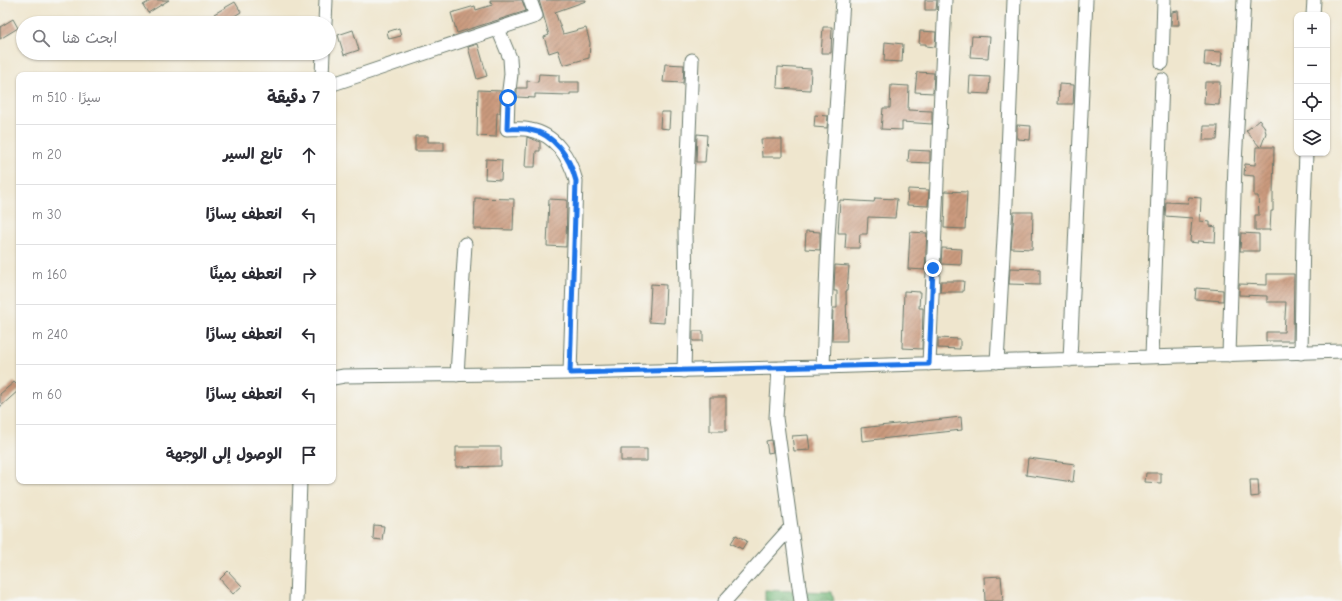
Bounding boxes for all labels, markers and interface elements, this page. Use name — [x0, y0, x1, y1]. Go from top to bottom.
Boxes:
map controls — [1294, 12, 1330, 156]
button: + — [1294, 12, 1330, 48]
search box — [16, 16, 336, 60]
icon: search — [30, 27, 52, 49]
text: ابحث هنا — [62, 29, 117, 47]
button: − — [1294, 48, 1330, 84]
button: locate — [1294, 84, 1330, 120]
text: 7 دقيقة — [267, 88, 320, 107]
route start — [499, 89, 517, 107]
text: سيرًا · 510 m — [32, 90, 101, 105]
button: layers — [1294, 120, 1330, 156]
icon: ahead — [298, 144, 320, 166]
text: تابع السير — [223, 145, 282, 163]
text: 20 m — [32, 147, 62, 162]
icon: left — [298, 204, 320, 226]
text: انعطف يسارًا — [206, 205, 282, 223]
text: 30 m — [32, 207, 62, 222]
route end — [924, 259, 942, 277]
icon: right — [298, 264, 320, 286]
text: انعطف يمينًا — [210, 265, 282, 283]
text: 160 m — [32, 267, 67, 282]
icon: left — [298, 324, 320, 346]
text: انعطف يسارًا — [206, 325, 282, 343]
text: 240 m — [32, 327, 68, 342]
icon: left — [298, 384, 320, 406]
text: انعطف يسارًا — [206, 385, 282, 403]
text: 60 m — [32, 387, 62, 402]
icon: arrive — [298, 444, 320, 466]
text: الوصول إلى الوجهة — [166, 445, 282, 463]

